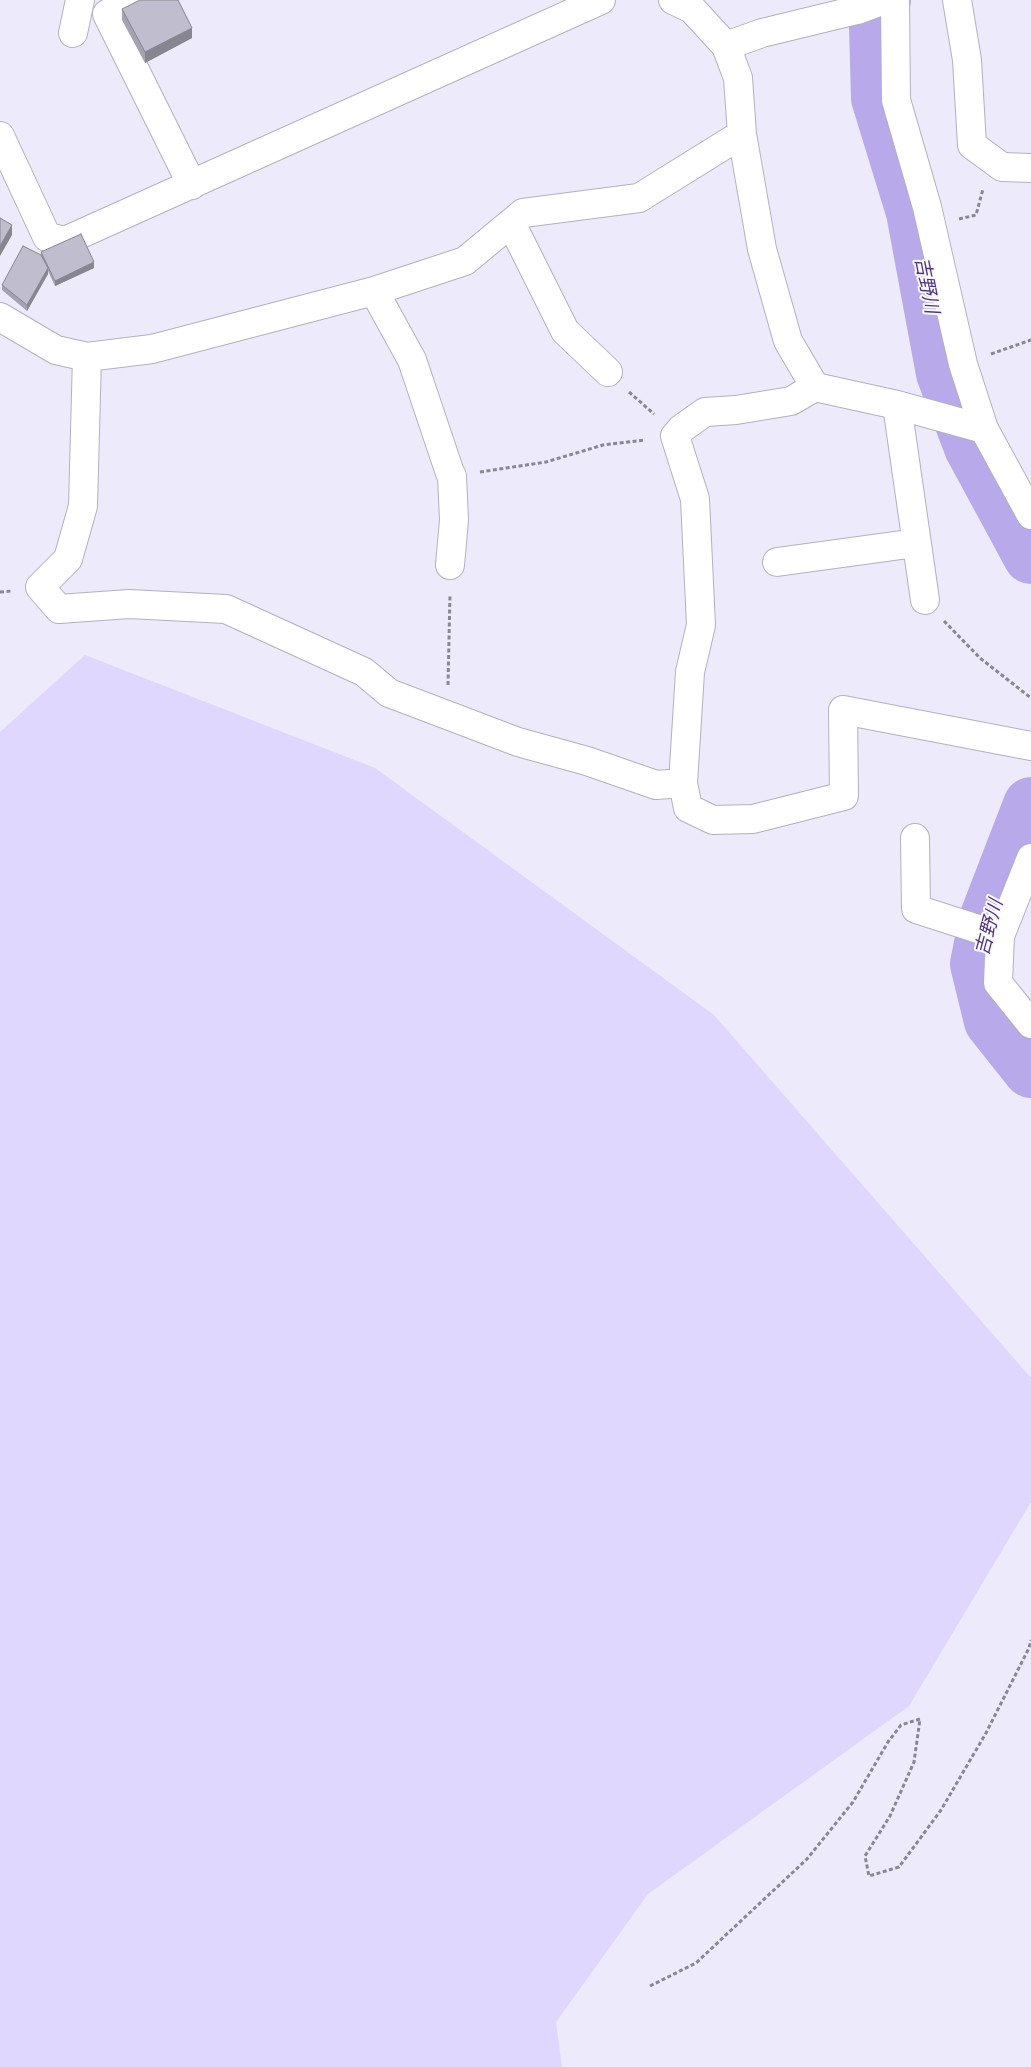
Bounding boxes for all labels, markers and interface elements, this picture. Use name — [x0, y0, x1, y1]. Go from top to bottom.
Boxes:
water label: 吉野川 — [911, 255, 945, 315]
water label: 吉野川 — [970, 897, 1006, 957]

